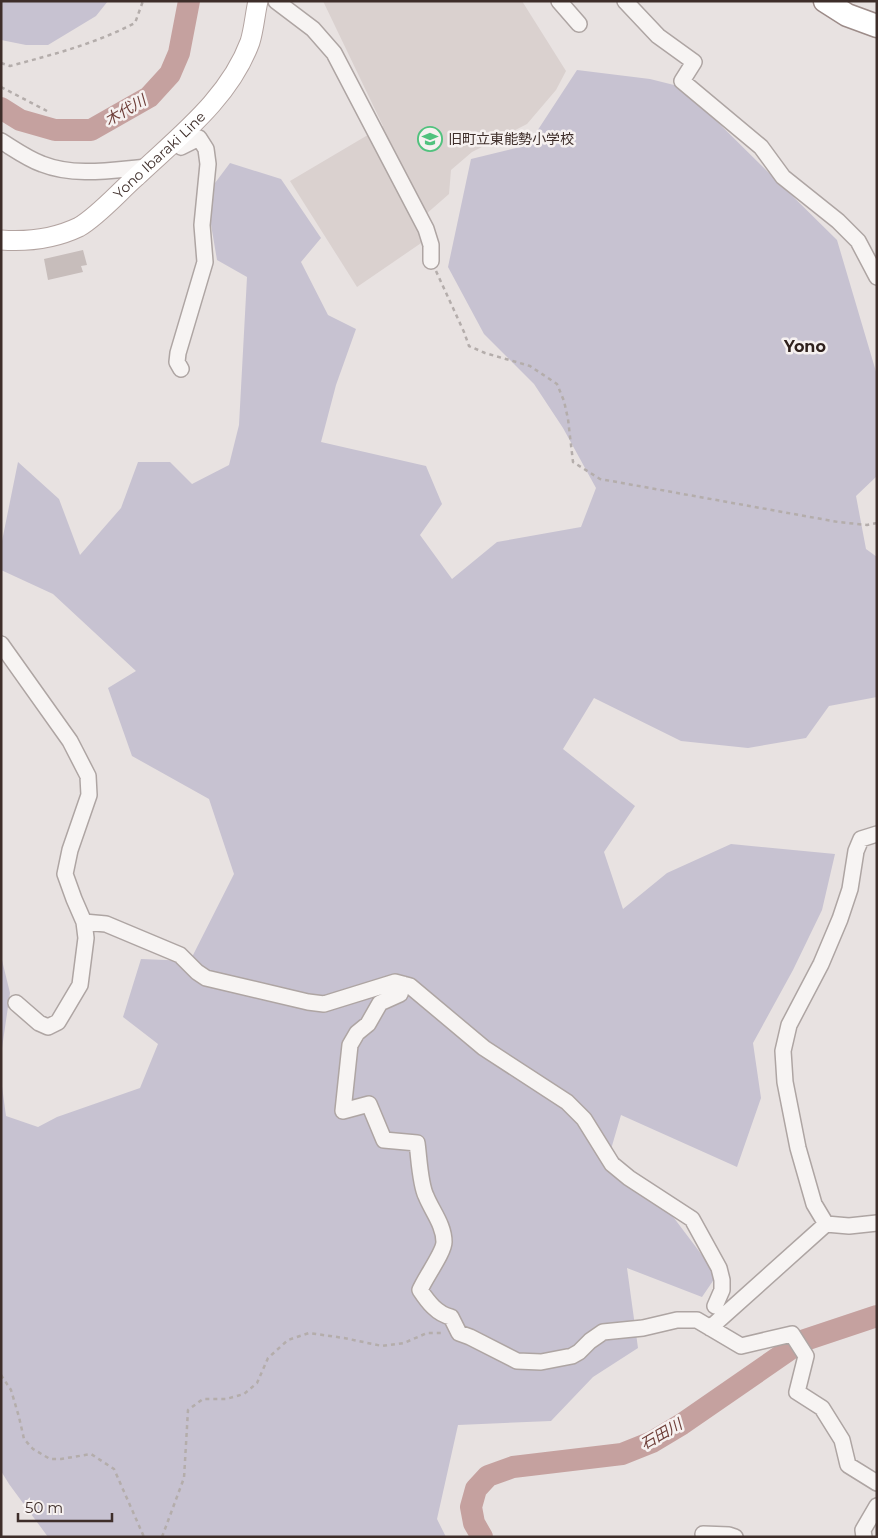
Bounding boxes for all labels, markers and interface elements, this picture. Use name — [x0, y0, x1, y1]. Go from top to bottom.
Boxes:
water label: 木代川 — [101, 90, 151, 129]
street label: Yono Ibaraki Line — [110, 108, 209, 203]
school or university icon: 旧町立東能勢小学校 — [417, 126, 443, 152]
place label: 旧町立東能勢小学校 — [448, 130, 574, 148]
district label: Yono — [783, 337, 826, 356]
water label: 石田川 — [637, 1414, 687, 1453]
scale bar — [18, 1490, 111, 1522]
text: 50 m — [25, 1498, 63, 1517]

